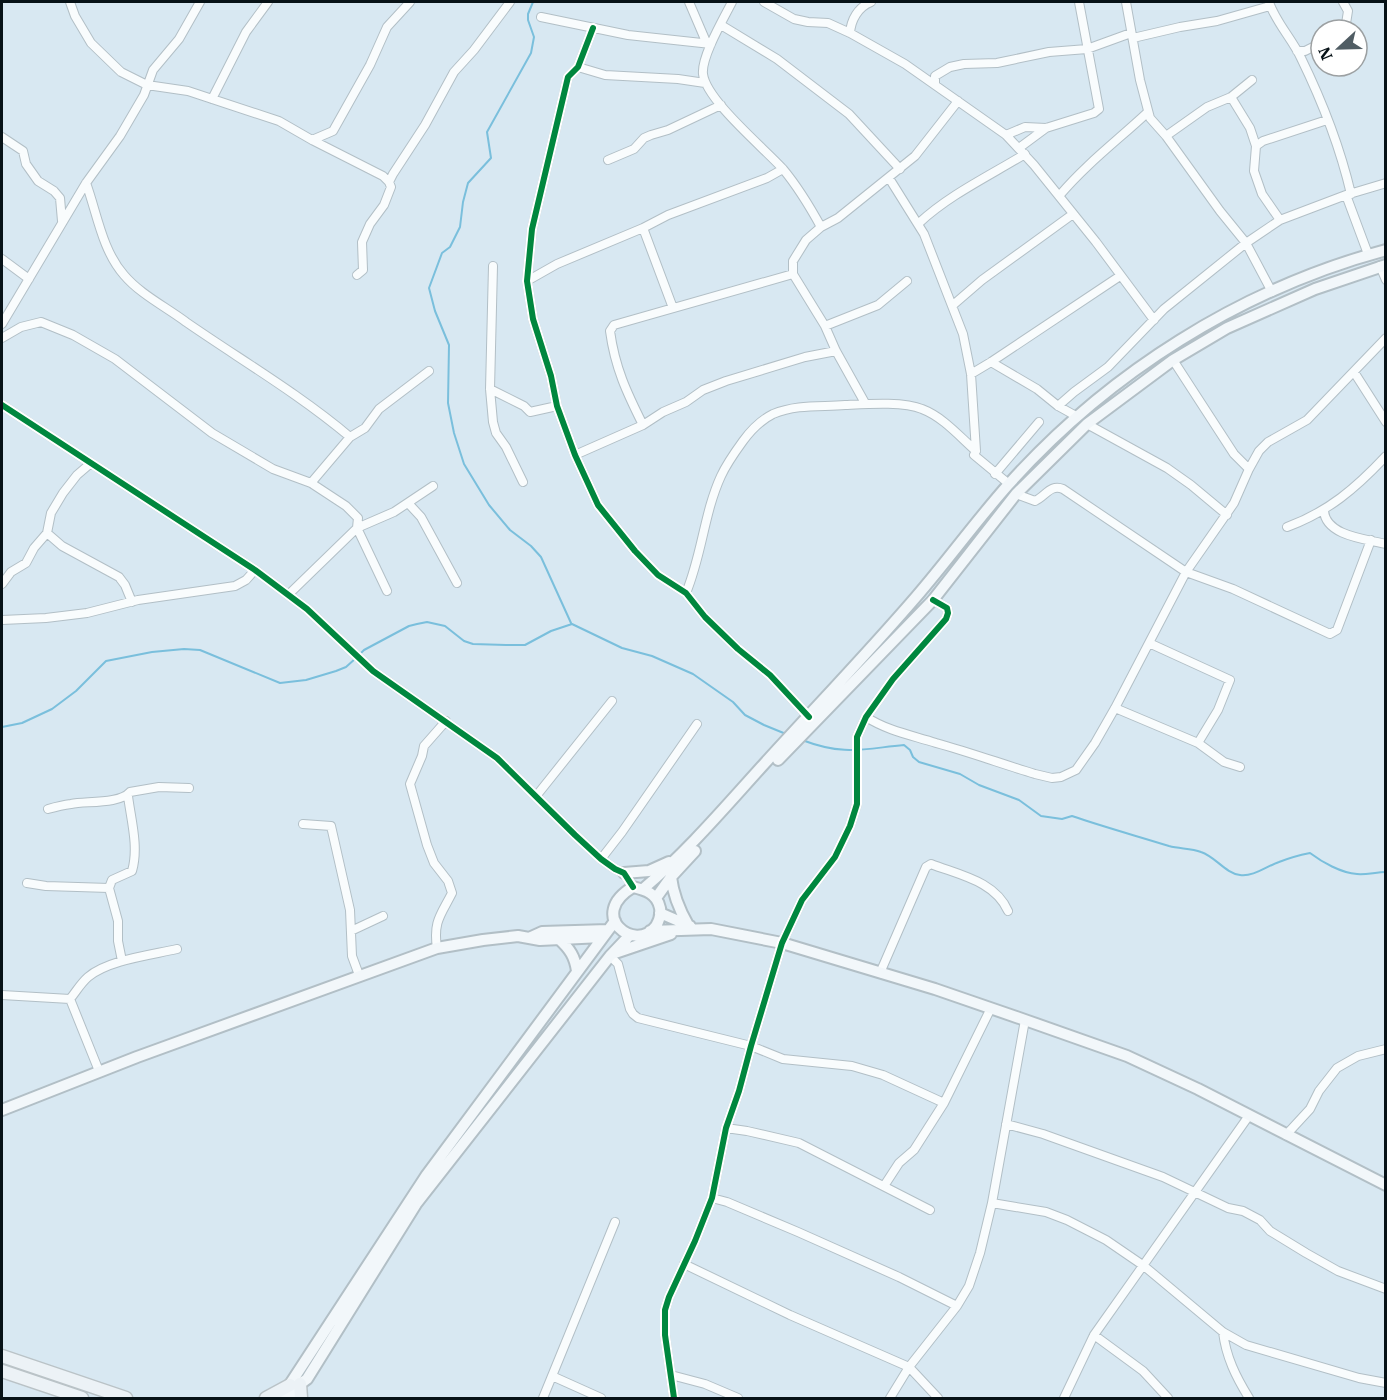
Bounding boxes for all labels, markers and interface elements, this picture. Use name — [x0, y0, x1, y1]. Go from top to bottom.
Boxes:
north arrow — [1309, 18, 1369, 78]
text: N — [1313, 44, 1337, 63]

